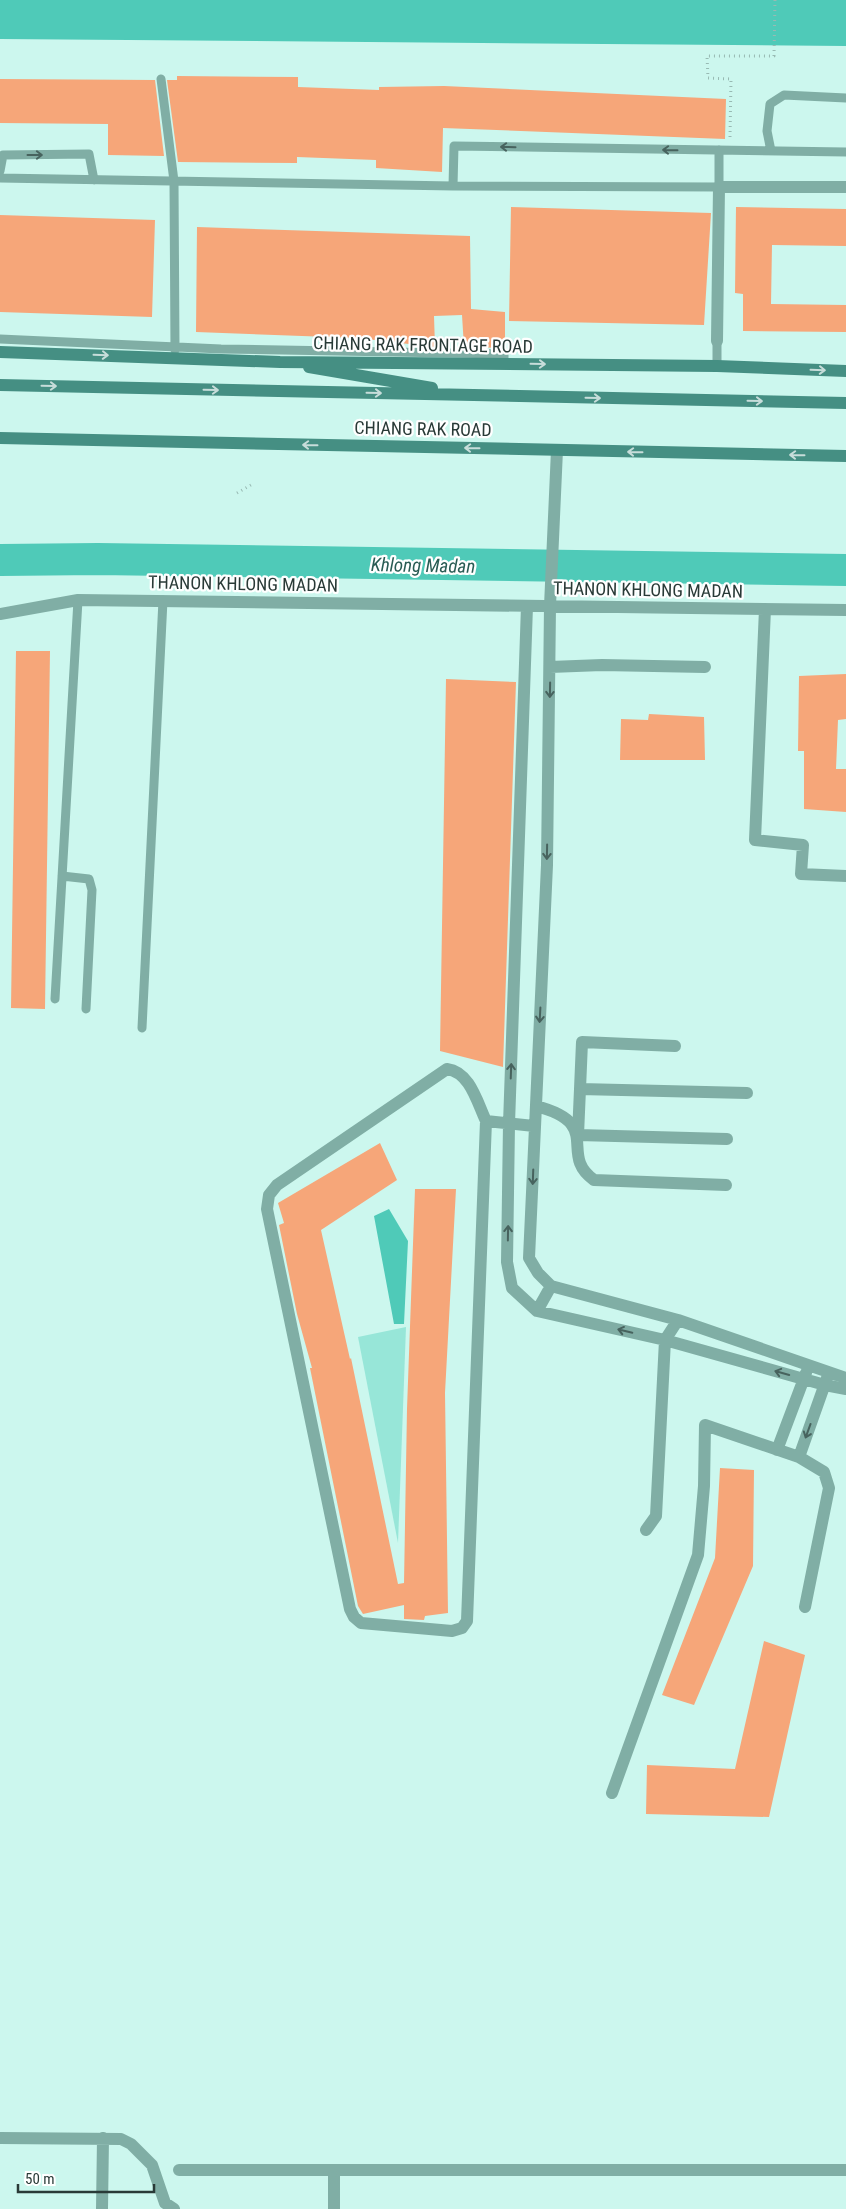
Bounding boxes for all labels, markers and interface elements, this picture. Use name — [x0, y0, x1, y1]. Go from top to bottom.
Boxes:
one-way arrow — [500, 142, 516, 151]
one-way arrow — [662, 145, 678, 154]
one-way arrow — [27, 150, 43, 160]
street label: CHIANG RAK FRONTAGE ROAD — [313, 332, 533, 357]
one-way arrow — [93, 351, 109, 360]
one-way arrow — [530, 359, 546, 369]
one-way arrow — [809, 365, 825, 374]
one-way arrow — [40, 381, 56, 391]
one-way arrow — [202, 385, 219, 395]
one-way arrow — [365, 389, 381, 398]
one-way arrow — [584, 393, 601, 403]
one-way arrow — [747, 396, 763, 406]
street label: CHIANG RAK ROAD — [354, 417, 492, 440]
one-way arrow — [302, 440, 318, 449]
one-way arrow — [465, 443, 481, 453]
one-way arrow — [627, 447, 643, 456]
one-way arrow — [790, 450, 806, 460]
water label: Khlong Madan — [371, 553, 475, 578]
street label: THANON KHLONG MADAN — [148, 571, 338, 596]
street label: THANON KHLONG MADAN — [553, 577, 743, 602]
one-way arrow — [545, 682, 555, 698]
one-way arrow — [542, 844, 552, 860]
one-way arrow — [535, 1006, 545, 1022]
one-way arrow — [507, 1063, 516, 1079]
one-way arrow — [528, 1168, 538, 1185]
one-way arrow — [503, 1225, 512, 1241]
one-way arrow — [617, 1326, 633, 1335]
one-way arrow — [774, 1368, 790, 1378]
one-way arrow — [803, 1423, 812, 1438]
scale bar — [18, 2162, 154, 2194]
text: 50 m — [25, 2170, 55, 2188]

